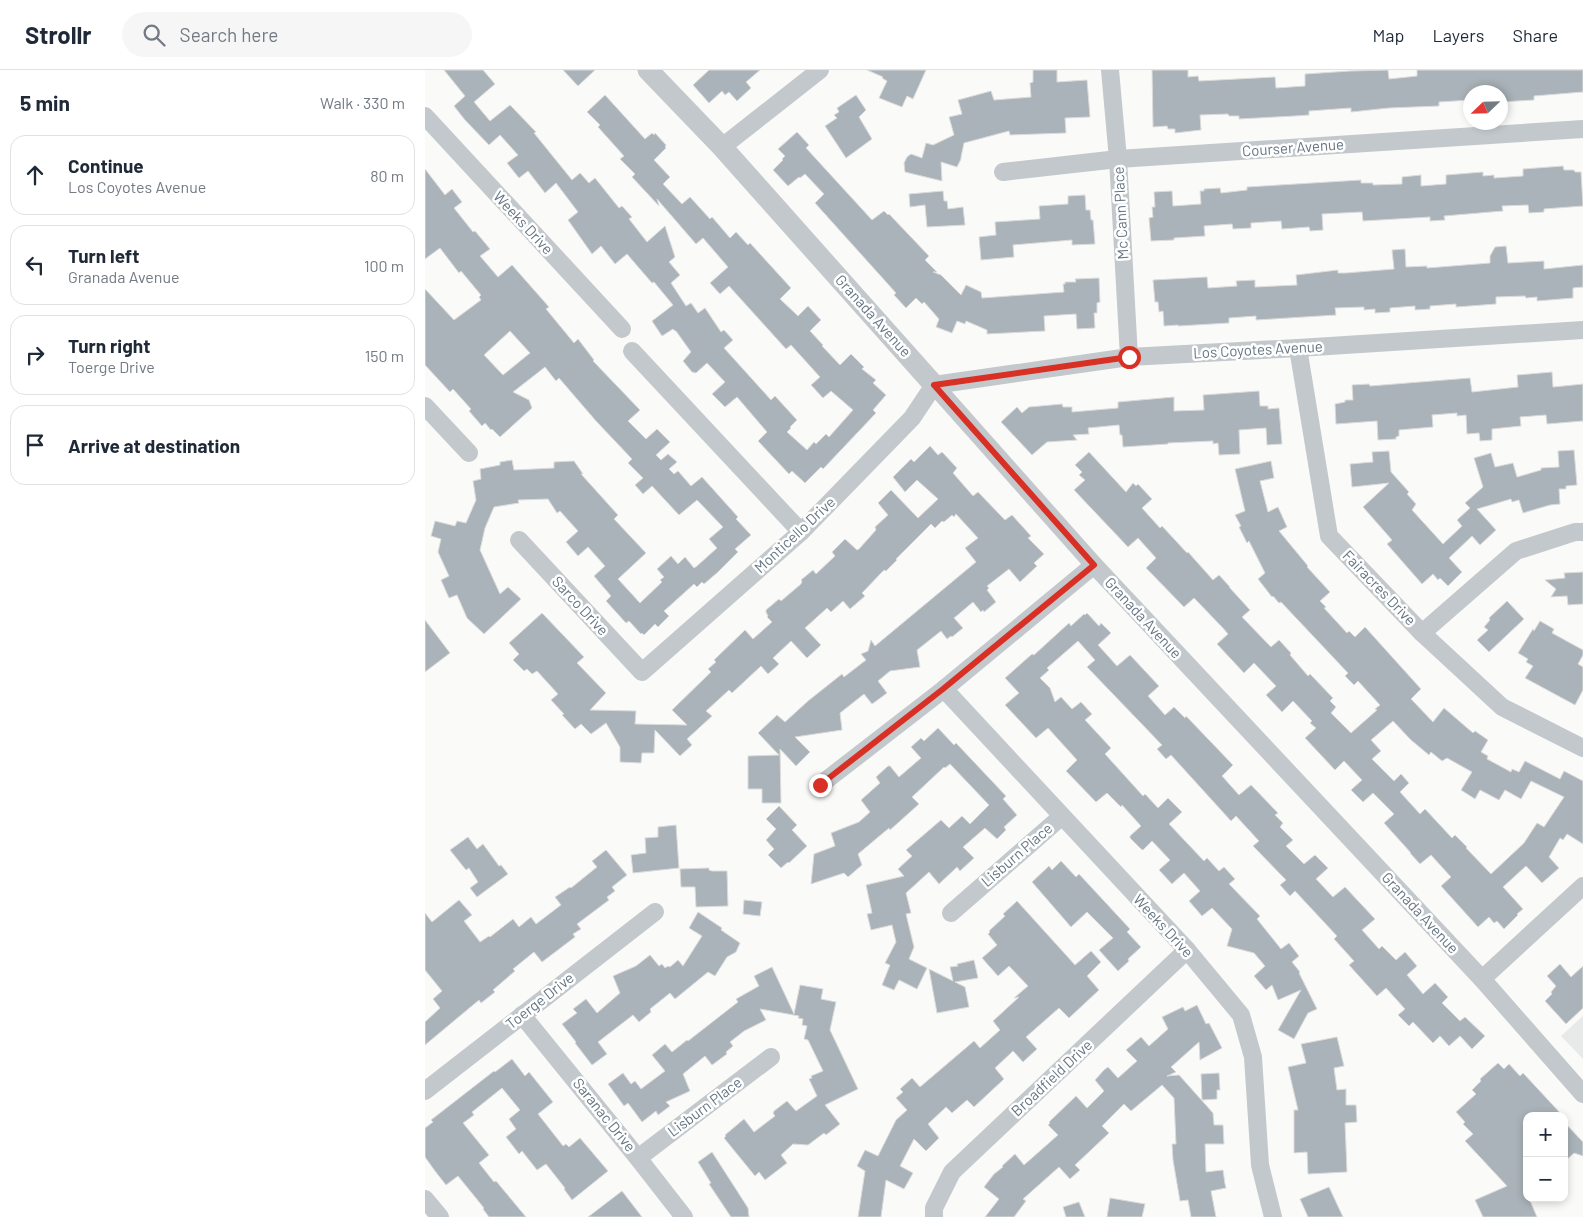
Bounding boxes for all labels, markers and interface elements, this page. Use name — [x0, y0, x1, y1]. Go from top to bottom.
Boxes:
search box — [122, 12, 472, 57]
text: Strollr — [25, 20, 92, 49]
icon: search — [140, 21, 168, 49]
text: Search here — [180, 23, 278, 46]
text: Map — [1372, 24, 1404, 46]
text: Layers — [1432, 24, 1485, 46]
text: Share — [1513, 24, 1558, 46]
north arrow — [1463, 85, 1508, 130]
text: 5 min — [20, 90, 70, 115]
text: Walk · 330 m — [320, 93, 405, 112]
street label: Courser Avenue — [1241, 134, 1344, 160]
text: Continue — [68, 154, 144, 177]
icon: ahead — [21, 161, 49, 189]
text: 80 m — [370, 166, 404, 185]
street label: Mc Cann Place — [1109, 166, 1131, 260]
text: Los Coyotes Avenue — [68, 177, 206, 196]
street label: Weeks Drive — [490, 187, 557, 258]
text: Turn left — [68, 244, 139, 267]
icon: left — [21, 251, 49, 279]
text: 100 m — [364, 256, 404, 275]
text: Granada Avenue — [68, 267, 180, 286]
street label: Granada Avenue — [832, 270, 915, 360]
text: Turn right — [68, 334, 150, 357]
street label: Los Coyotes Avenue — [1193, 337, 1323, 361]
icon: right — [21, 341, 49, 369]
text: 150 m — [365, 346, 404, 365]
route start — [1118, 346, 1141, 369]
text: Toerge Drive — [68, 357, 155, 376]
icon: arrive — [21, 431, 49, 459]
text: Arrive at destination — [68, 434, 240, 457]
street label: Monticello Drive — [750, 492, 838, 576]
street label: Fairacres Drive — [1339, 546, 1420, 629]
street label: Sarco Drive — [549, 572, 613, 639]
street label: Granada Avenue — [1101, 573, 1186, 662]
route end — [809, 774, 832, 797]
street label: Lisburn Place — [977, 819, 1055, 890]
street label: Granada Avenue — [1378, 868, 1463, 957]
street label: Weeks Drive — [1130, 890, 1197, 961]
street label: Toerge Drive — [502, 968, 577, 1032]
street label: Broadfield Drive — [1007, 1035, 1096, 1119]
street label: Lisburn Place — [664, 1073, 745, 1140]
street label: Saranac Drive — [570, 1074, 640, 1155]
map controls — [1523, 1112, 1568, 1202]
button: + — [1523, 1112, 1568, 1157]
button: − — [1523, 1157, 1568, 1202]

